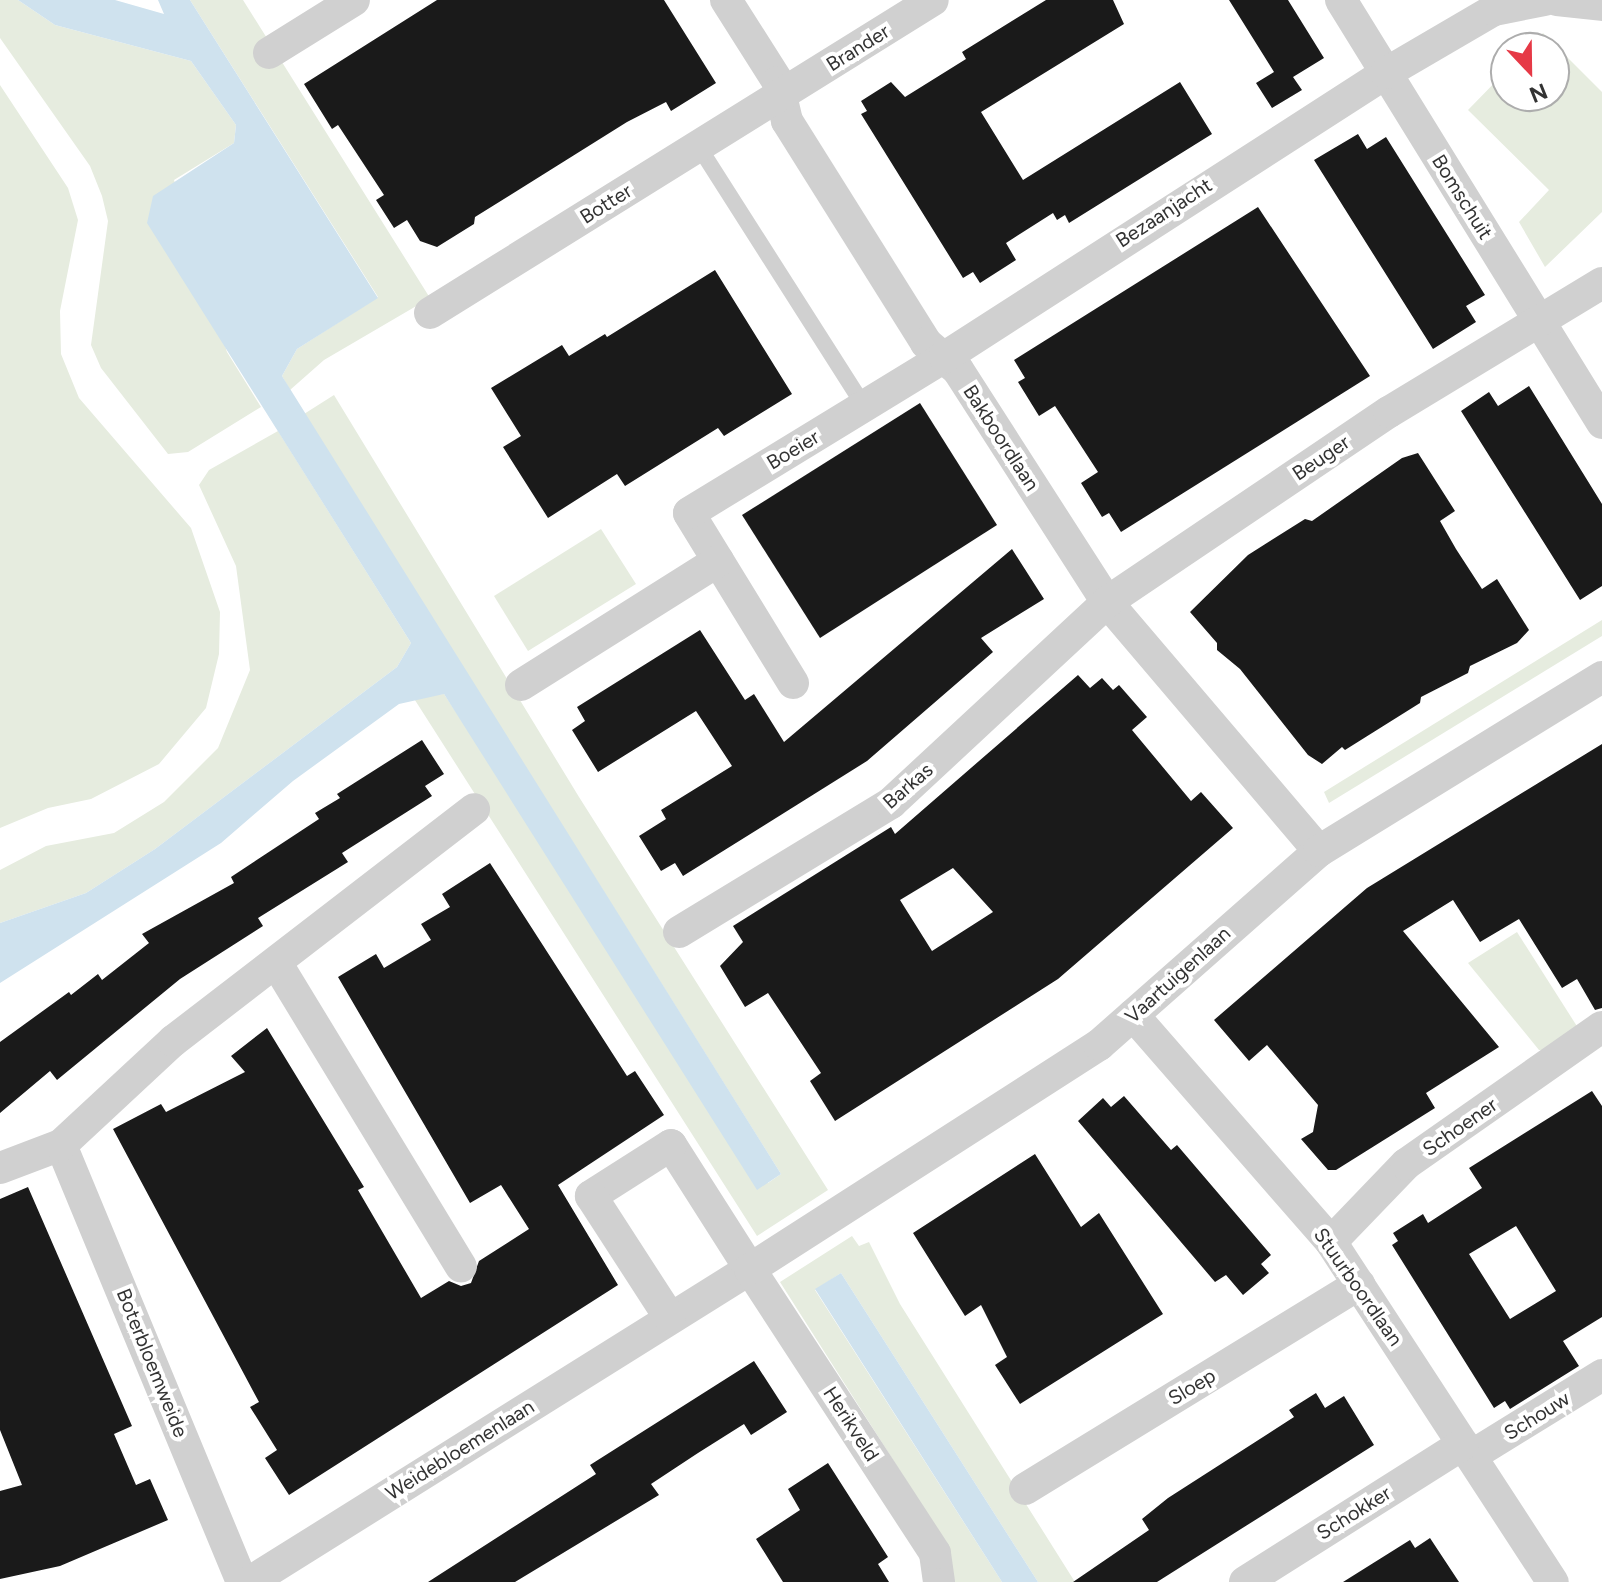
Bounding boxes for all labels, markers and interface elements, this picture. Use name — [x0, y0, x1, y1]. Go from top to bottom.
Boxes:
street label: Brander — [822, 19, 894, 77]
north arrow — [1490, 32, 1570, 112]
text: N — [1525, 77, 1551, 109]
street label: Bomschuit — [1427, 150, 1497, 244]
street label: Bezaanjacht — [1111, 173, 1217, 253]
street label: Botter — [576, 179, 636, 229]
street label: Bakboordlaan — [958, 381, 1044, 495]
street label: Boeier — [762, 425, 824, 475]
street label: Beuger — [1288, 430, 1354, 486]
street label: Barkas — [878, 758, 938, 814]
street label: Vaartuigenlaan — [1120, 921, 1236, 1029]
street label: Schoener — [1418, 1093, 1502, 1161]
street label: Stuurboordlaan — [1309, 1223, 1407, 1351]
street label: Boterbloemweide — [111, 1285, 193, 1441]
street label: Sloep — [1164, 1364, 1220, 1410]
street label: Herikveld — [818, 1382, 884, 1466]
street label: Schouw — [1500, 1387, 1574, 1445]
street label: Weidebloemenlaan — [381, 1395, 539, 1505]
street label: Schokker — [1313, 1481, 1395, 1545]

